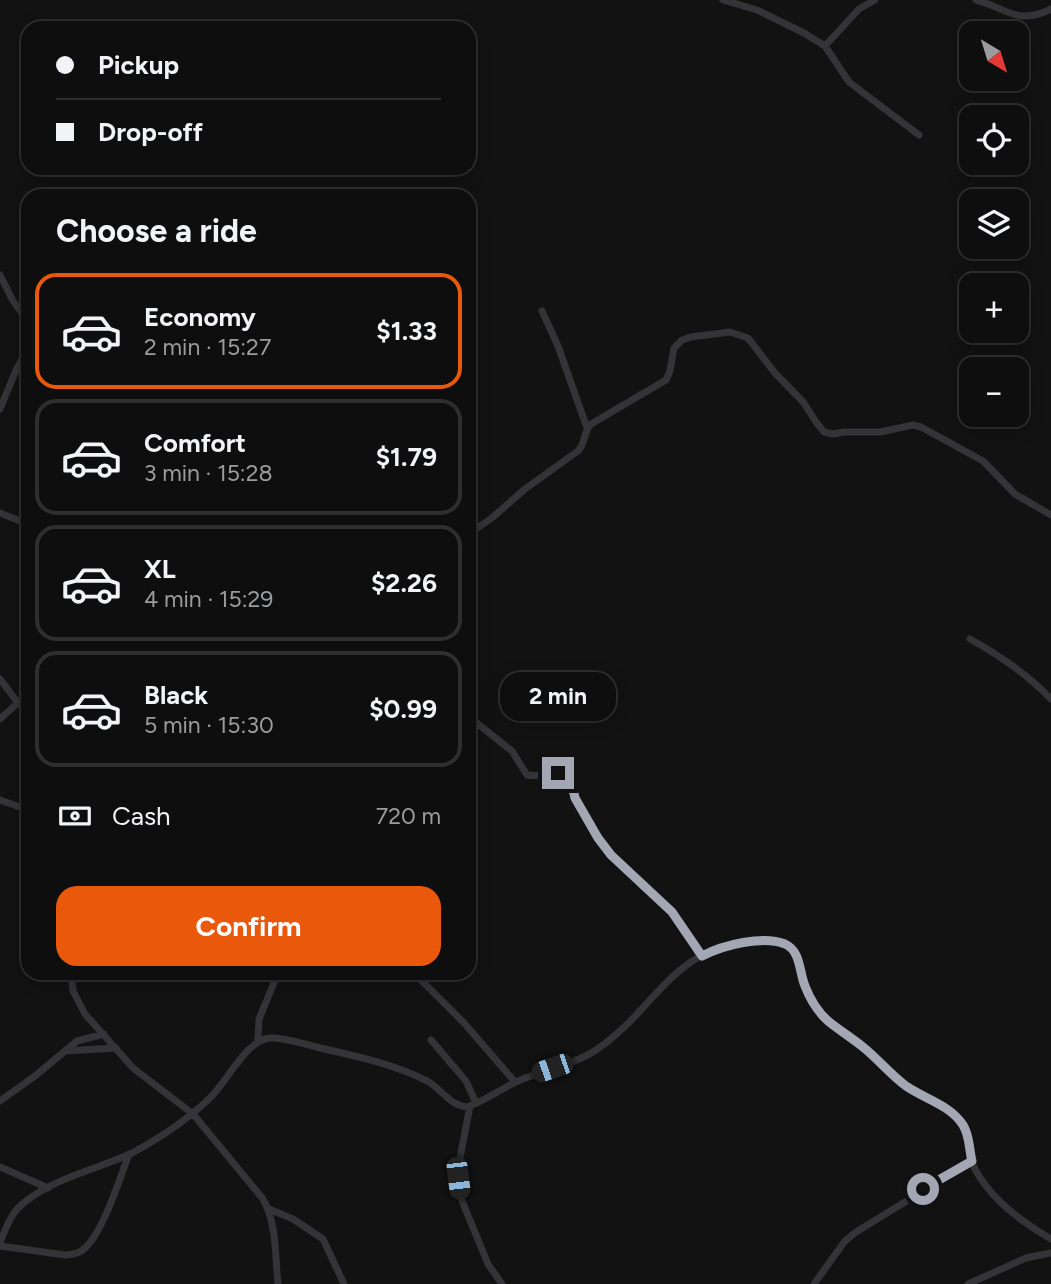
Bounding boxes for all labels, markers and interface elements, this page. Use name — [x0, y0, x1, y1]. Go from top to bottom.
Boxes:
north arrow — [959, 21, 1029, 91]
map controls — [959, 21, 1029, 427]
text: Pickup — [98, 49, 179, 81]
button: locate — [959, 105, 1029, 175]
text: Drop-off — [98, 116, 203, 148]
button: layers — [959, 189, 1029, 259]
text: Choose a ride — [56, 212, 257, 250]
button: + — [959, 273, 1029, 343]
icon: car — [60, 300, 123, 363]
text: Economy — [144, 301, 256, 333]
text: $1.33 — [376, 315, 437, 347]
text: 2 min · 15:27 — [144, 333, 271, 361]
button: − — [959, 357, 1029, 427]
icon: car — [60, 426, 123, 489]
text: Comfort — [144, 427, 246, 459]
text: $1.79 — [376, 441, 437, 473]
text: 3 min · 15:28 — [144, 459, 273, 487]
icon: car — [60, 552, 123, 615]
text: XL — [144, 553, 176, 585]
text: $2.26 — [371, 567, 437, 599]
text: 4 min · 15:29 — [144, 585, 273, 613]
callout: 2 min — [500, 672, 616, 720]
icon: car — [60, 678, 123, 741]
text: Black — [144, 679, 208, 711]
text: 2 min — [529, 682, 587, 710]
text: $0.99 — [369, 693, 437, 725]
text: 5 min · 15:30 — [144, 711, 274, 739]
route end — [542, 757, 574, 789]
icon: cash — [56, 797, 94, 835]
text: Cash — [112, 800, 171, 832]
text: 720 m — [376, 802, 441, 830]
button: Confirm — [56, 886, 441, 966]
car — [529, 1051, 576, 1085]
car — [446, 1156, 471, 1200]
route start — [907, 1173, 939, 1205]

